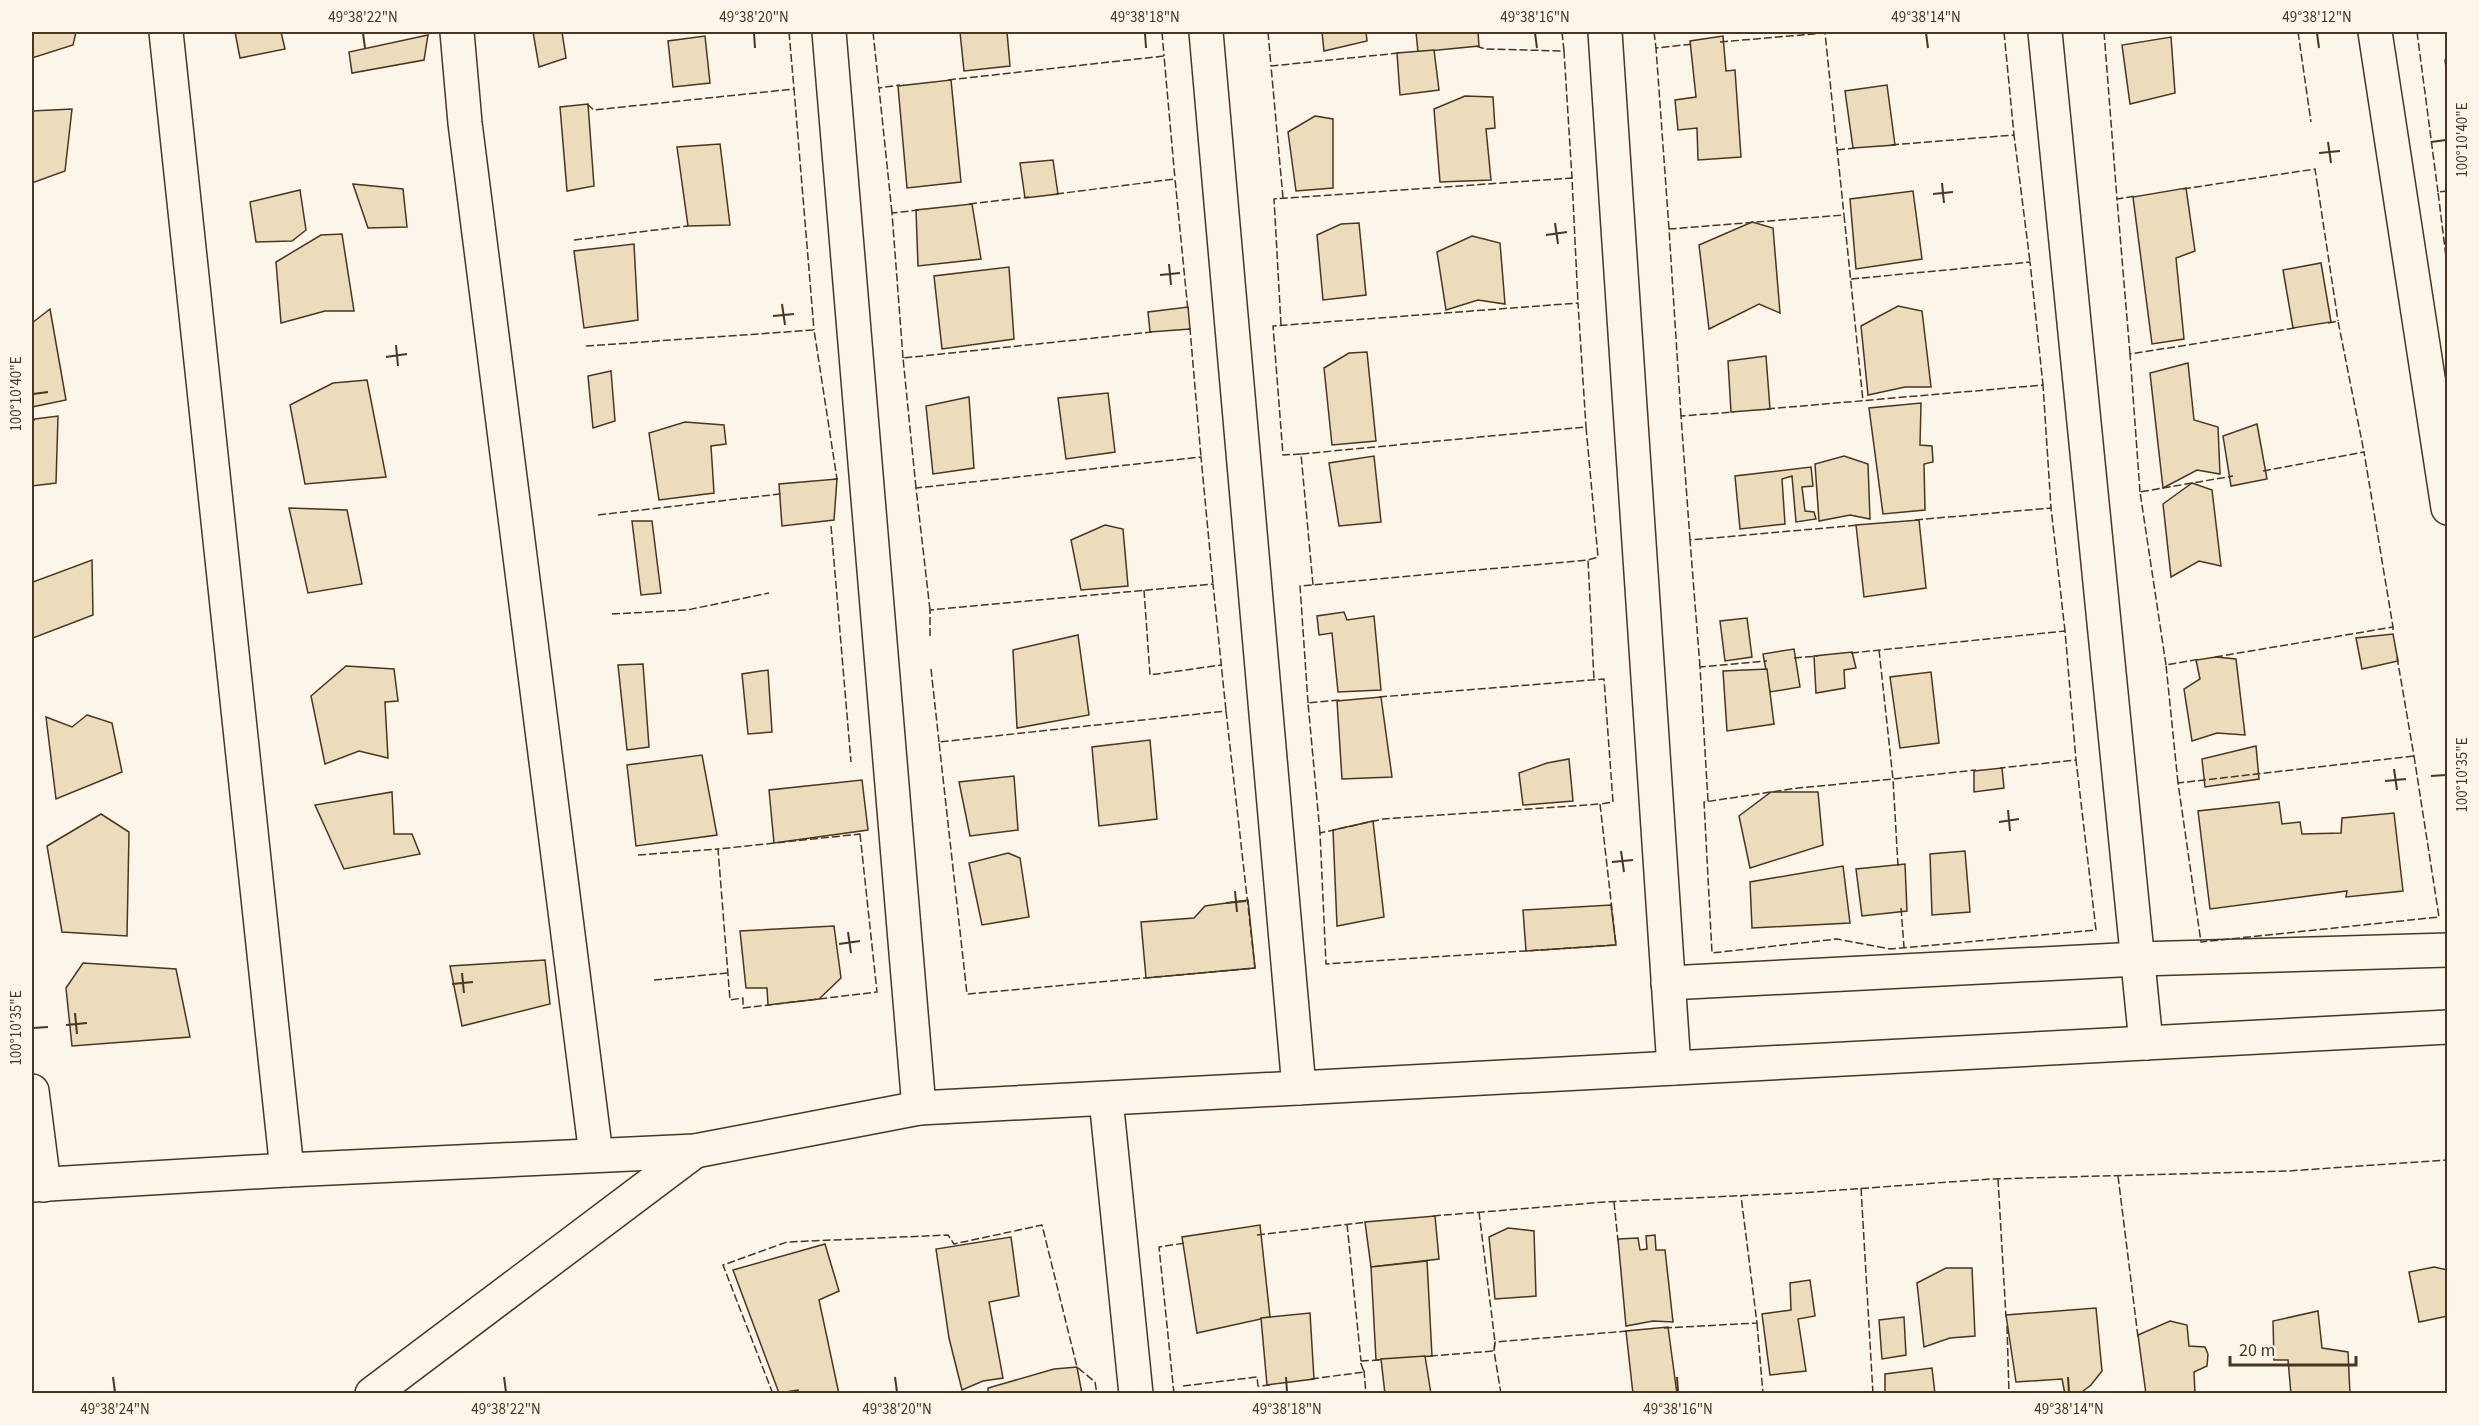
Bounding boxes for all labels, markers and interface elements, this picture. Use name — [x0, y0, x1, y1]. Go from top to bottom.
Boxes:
text: 49°38'22"N — [328, 7, 398, 28]
text: 49°38'20"N — [719, 7, 789, 28]
text: 49°38'18"N — [1110, 7, 1180, 28]
text: 49°38'16"N — [1500, 7, 1570, 28]
text: 49°38'14"N — [1891, 7, 1961, 28]
text: 49°38'12"N — [2282, 7, 2352, 28]
text: 100°10'40"E — [2452, 102, 2473, 178]
text: 100°10'40"E — [6, 356, 27, 432]
text: 100°10'35"E — [2452, 737, 2473, 813]
text: 100°10'35"E — [6, 990, 27, 1066]
scale bar — [2230, 1329, 2356, 1367]
text: 20 m — [2239, 1338, 2275, 1363]
text: 49°38'24"N — [80, 1399, 150, 1420]
text: 49°38'22"N — [471, 1399, 541, 1420]
text: 49°38'20"N — [862, 1399, 932, 1420]
text: 49°38'18"N — [1252, 1399, 1322, 1420]
text: 49°38'16"N — [1643, 1399, 1713, 1420]
text: 49°38'14"N — [2034, 1399, 2104, 1420]

